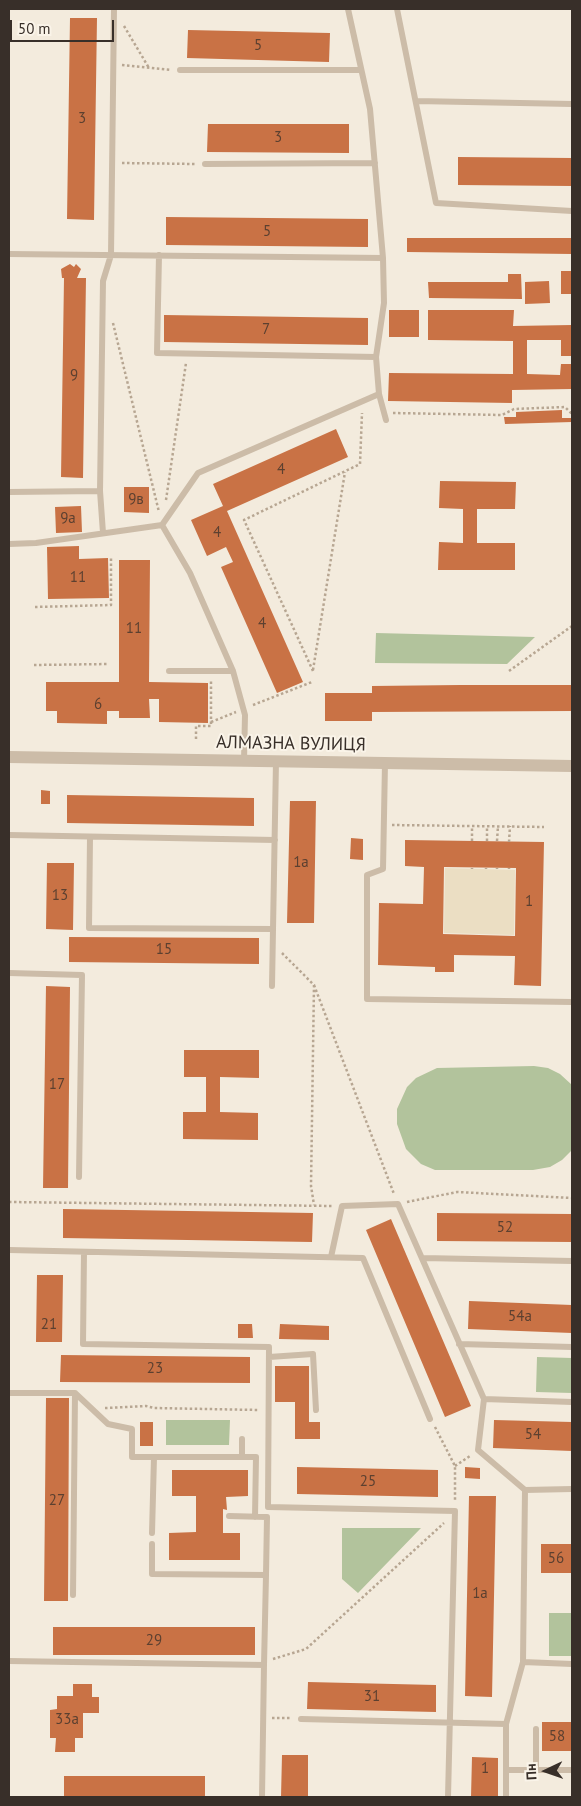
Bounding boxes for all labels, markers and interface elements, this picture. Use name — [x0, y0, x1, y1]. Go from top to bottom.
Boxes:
scale bar — [12, 10, 116, 42]
text: 50 m — [18, 19, 51, 38]
house number: 5 — [254, 37, 262, 55]
house number: 3 — [78, 110, 86, 128]
house number: 3 — [274, 129, 282, 147]
house number: 5 — [263, 223, 271, 241]
house number: 7 — [262, 321, 270, 339]
house number: 9 — [70, 367, 78, 385]
house number: 4 — [277, 461, 285, 479]
house number: 9в — [128, 491, 144, 509]
house number: 9а — [60, 510, 76, 528]
house number: 4 — [213, 524, 221, 542]
house number: 11 — [70, 569, 86, 587]
house number: 4 — [258, 615, 266, 633]
house number: 11 — [126, 620, 142, 638]
house number: 6 — [94, 696, 102, 714]
street label: АЛМАЗНА ВУЛИЦЯ — [216, 732, 366, 756]
house number: 1а — [293, 854, 309, 872]
house number: 13 — [52, 887, 68, 905]
house number: 1 — [525, 893, 533, 911]
house number: 15 — [156, 941, 172, 959]
house number: 17 — [49, 1076, 65, 1094]
house number: 52 — [497, 1219, 513, 1237]
house number: 54а — [508, 1308, 532, 1326]
house number: 21 — [41, 1316, 57, 1334]
house number: 23 — [147, 1360, 163, 1378]
house number: 54 — [525, 1426, 541, 1444]
house number: 25 — [360, 1473, 376, 1491]
house number: 27 — [49, 1492, 65, 1510]
house number: 56 — [548, 1550, 564, 1568]
house number: 1а — [472, 1585, 488, 1603]
house number: 29 — [146, 1632, 162, 1650]
house number: 31 — [364, 1688, 380, 1706]
house number: 33а — [55, 1711, 79, 1729]
house number: 58 — [549, 1728, 565, 1746]
north arrow — [521, 1746, 571, 1796]
house number: 1 — [481, 1760, 489, 1778]
text: Пн — [522, 1763, 540, 1780]

